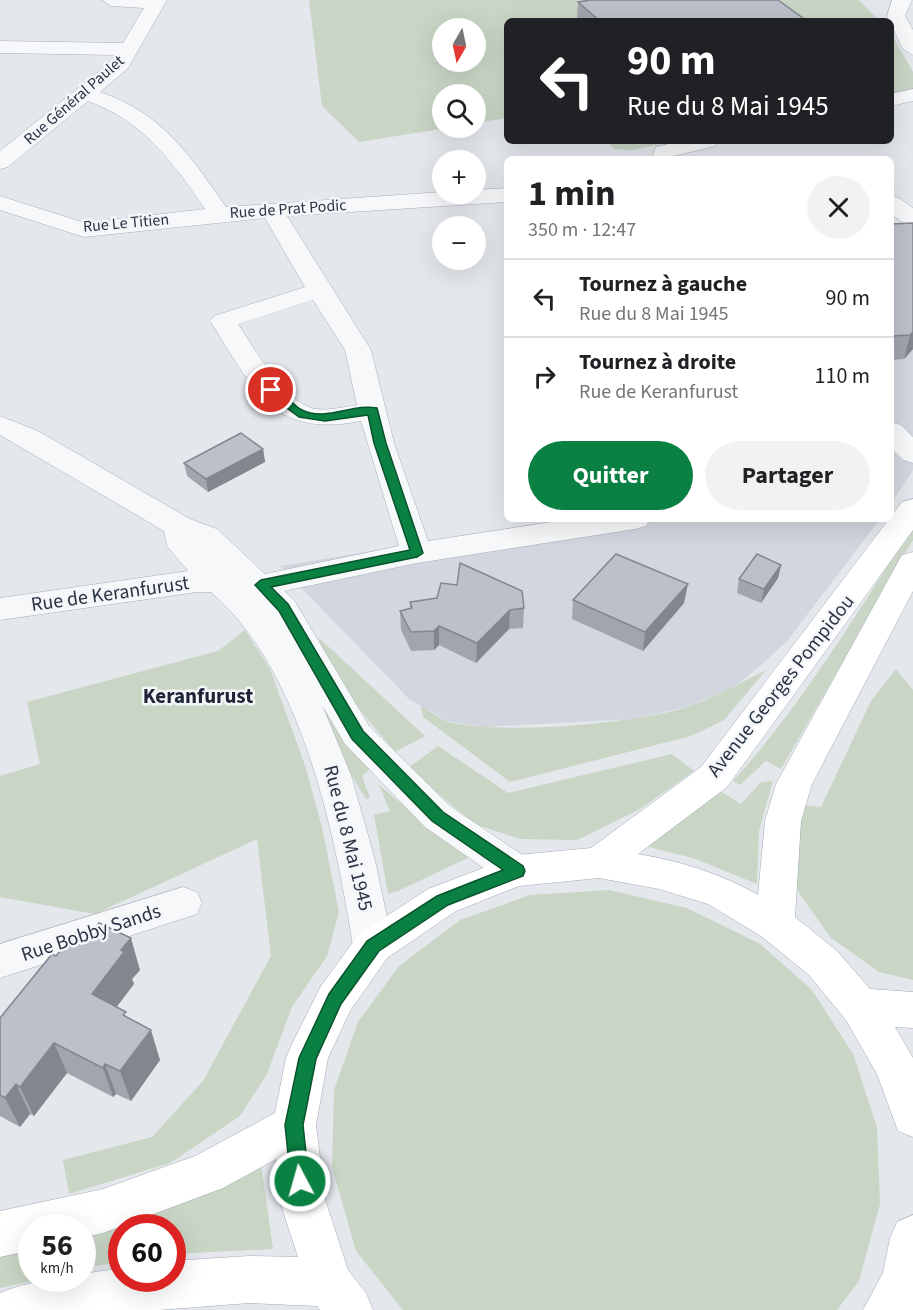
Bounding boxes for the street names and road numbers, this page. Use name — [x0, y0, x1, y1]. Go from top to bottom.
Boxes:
street label: Rue Général Paulet — [19, 50, 129, 150]
street label: Rue de Prat Podic — [229, 194, 347, 224]
street label: Rue Le Titien — [82, 208, 170, 238]
street label: Rue de Keranfurust — [29, 569, 191, 619]
street label: Avenue Georges Pompidou — [701, 589, 861, 783]
street label: Rue du 8 Mai 1945 — [316, 762, 380, 914]
street label: Rue Bobby Sands — [18, 897, 164, 969]

